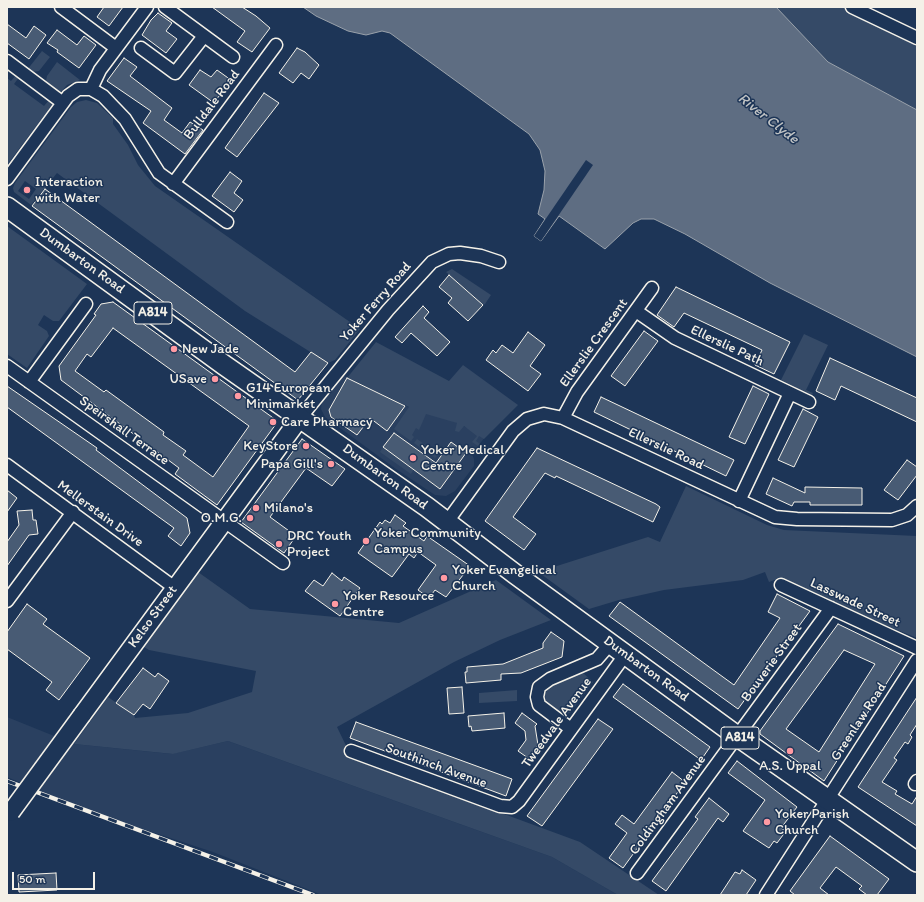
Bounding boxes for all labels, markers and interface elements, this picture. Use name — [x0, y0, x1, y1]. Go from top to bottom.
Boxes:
street label: Bulldale Road — [180, 67, 244, 143]
water label: River Clyde — [734, 90, 802, 148]
place label: Interaction with Water — [35, 174, 103, 206]
marker: Interaction with Water — [22, 185, 32, 195]
street label: Dumbarton Road — [36, 224, 128, 298]
street label: Yoker Ferry Road — [337, 258, 415, 346]
street label: Ellerslie Crescent — [556, 295, 632, 391]
road number: A814 — [134, 302, 172, 324]
street label: Ellerslie Path — [688, 322, 766, 370]
place label: New Jade — [182, 341, 239, 357]
marker: New Jade — [169, 344, 179, 354]
place label: USave — [169, 371, 207, 387]
marker: USave — [210, 374, 220, 384]
place label: G14 European Minimarket — [246, 380, 331, 412]
marker: G14 European Minimarket — [233, 391, 243, 401]
street label: Speirshall Terrace — [76, 393, 172, 469]
place label: Care Pharmacy — [281, 414, 373, 430]
marker: Care Pharmacy — [268, 417, 278, 427]
street label: Ellerslie Road — [625, 424, 707, 474]
place label: KeyStore — [243, 438, 298, 454]
street label: Dumbarton Road — [339, 440, 431, 514]
marker: KeyStore — [301, 441, 311, 451]
place label: Yoker Medical Centre — [421, 442, 504, 474]
marker: Yoker Medical Centre — [408, 453, 418, 463]
place label: Papa Gill's — [261, 456, 323, 472]
marker: Papa Gill's — [326, 459, 336, 469]
street label: Mellerstain Drive — [53, 477, 147, 551]
place label: Milano's — [264, 500, 313, 516]
marker: Milano's — [251, 503, 261, 513]
place label: O.M.G. — [201, 510, 242, 526]
marker: O.M.G. — [245, 513, 255, 523]
place label: Yoker Community Campus — [374, 525, 481, 558]
place label: DRC Youth Project — [287, 528, 351, 560]
marker: Yoker Community Campus — [361, 536, 371, 546]
marker: DRC Youth Project — [274, 539, 284, 549]
place label: Yoker Evangelical Church — [452, 562, 556, 594]
marker: Yoker Evangelical Church — [439, 573, 449, 583]
street label: Lasswade Street — [807, 575, 903, 631]
street label: Kelso Street — [125, 583, 181, 651]
place label: Yoker Resource Centre — [343, 588, 434, 620]
marker: Yoker Resource Centre — [330, 599, 340, 609]
street label: Bouverie Street — [738, 621, 806, 705]
street label: Dumbarton Road — [600, 632, 692, 706]
street label: Tweedvale Avenue — [518, 674, 596, 772]
street label: Greenlaw Road — [827, 680, 891, 764]
road number: A814 — [721, 727, 759, 749]
street label: Southinch Avenue — [383, 740, 489, 792]
marker: A.S. Uppal — [785, 746, 795, 756]
street label: Coldingham Avenue — [626, 752, 710, 858]
place label: A.S. Uppal — [759, 758, 821, 774]
place label: Yoker Parish Church — [775, 806, 849, 838]
marker: Yoker Parish Church — [762, 817, 772, 827]
scale bar — [14, 864, 97, 890]
text: 50 m — [19, 872, 45, 886]

